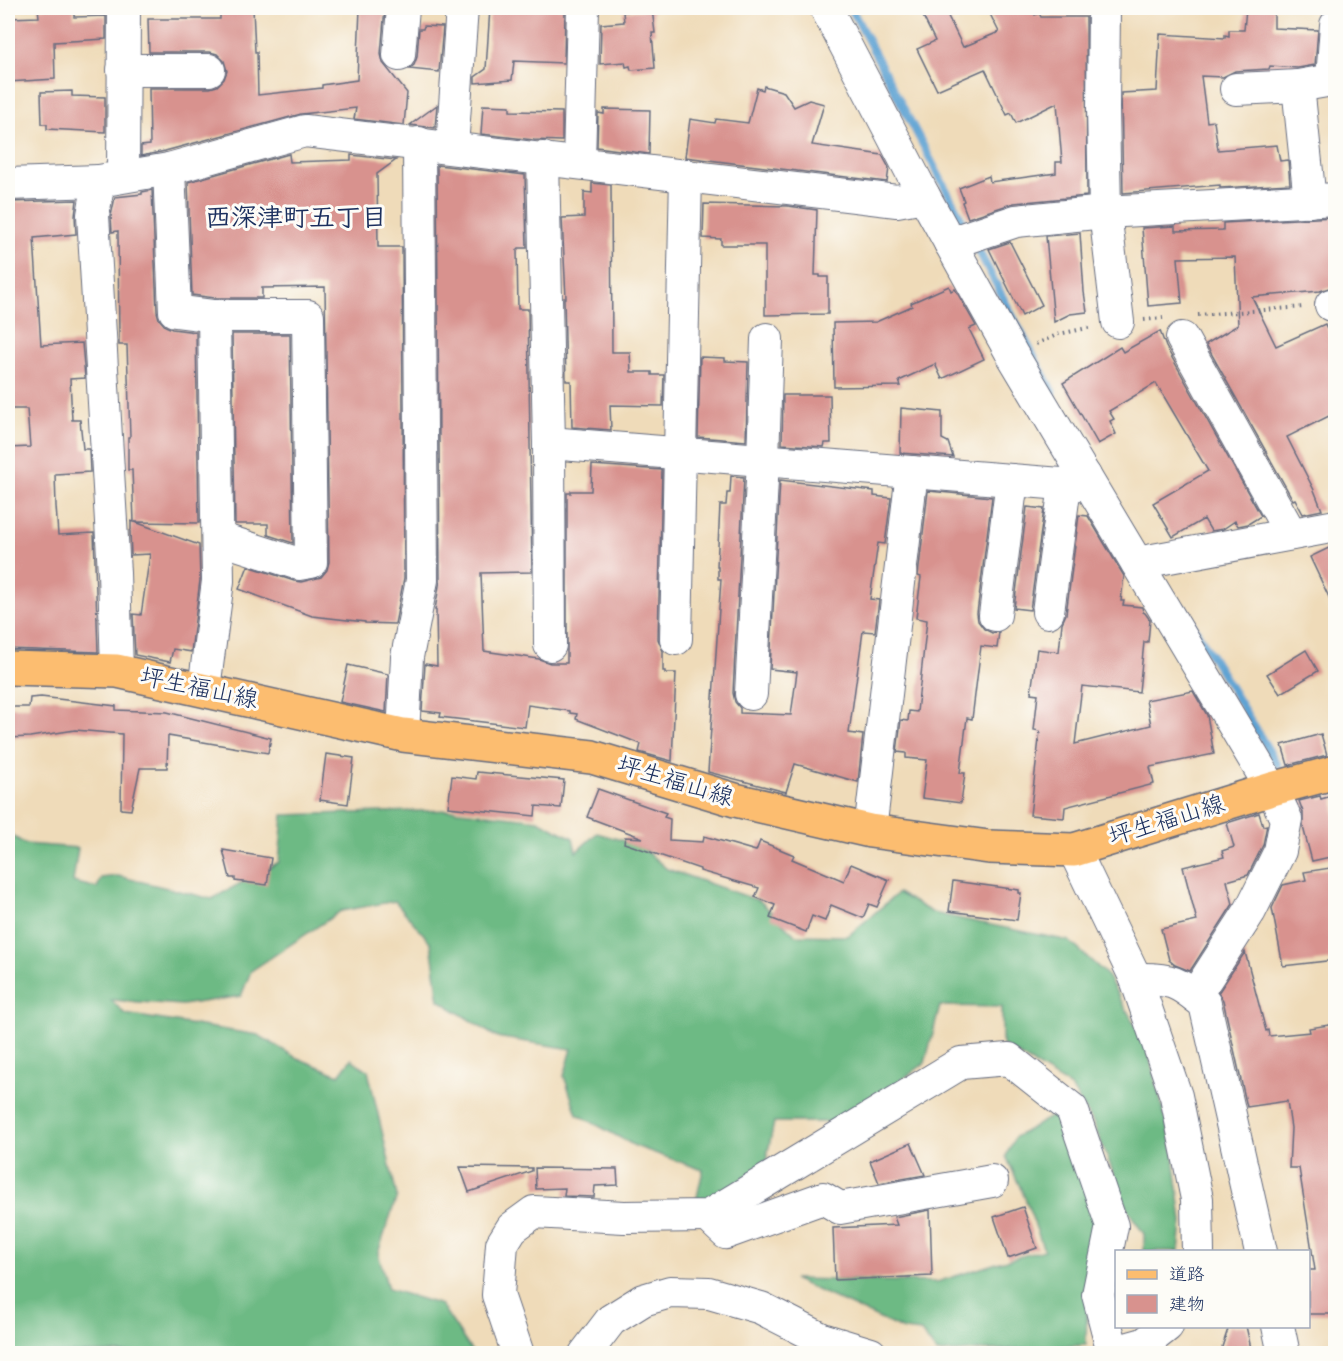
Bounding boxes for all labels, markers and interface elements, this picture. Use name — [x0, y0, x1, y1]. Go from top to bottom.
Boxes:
district label: 西深津町五丁目 — [205, 202, 387, 236]
street label: 坪生福山線 — [137, 661, 261, 717]
street label: 坪生福山線 — [613, 750, 737, 814]
street label: 坪生福山線 — [1105, 789, 1229, 853]
legend — [1115, 1250, 1310, 1328]
text: 道路 — [1169, 1263, 1205, 1287]
text: 建物 — [1169, 1293, 1205, 1317]

